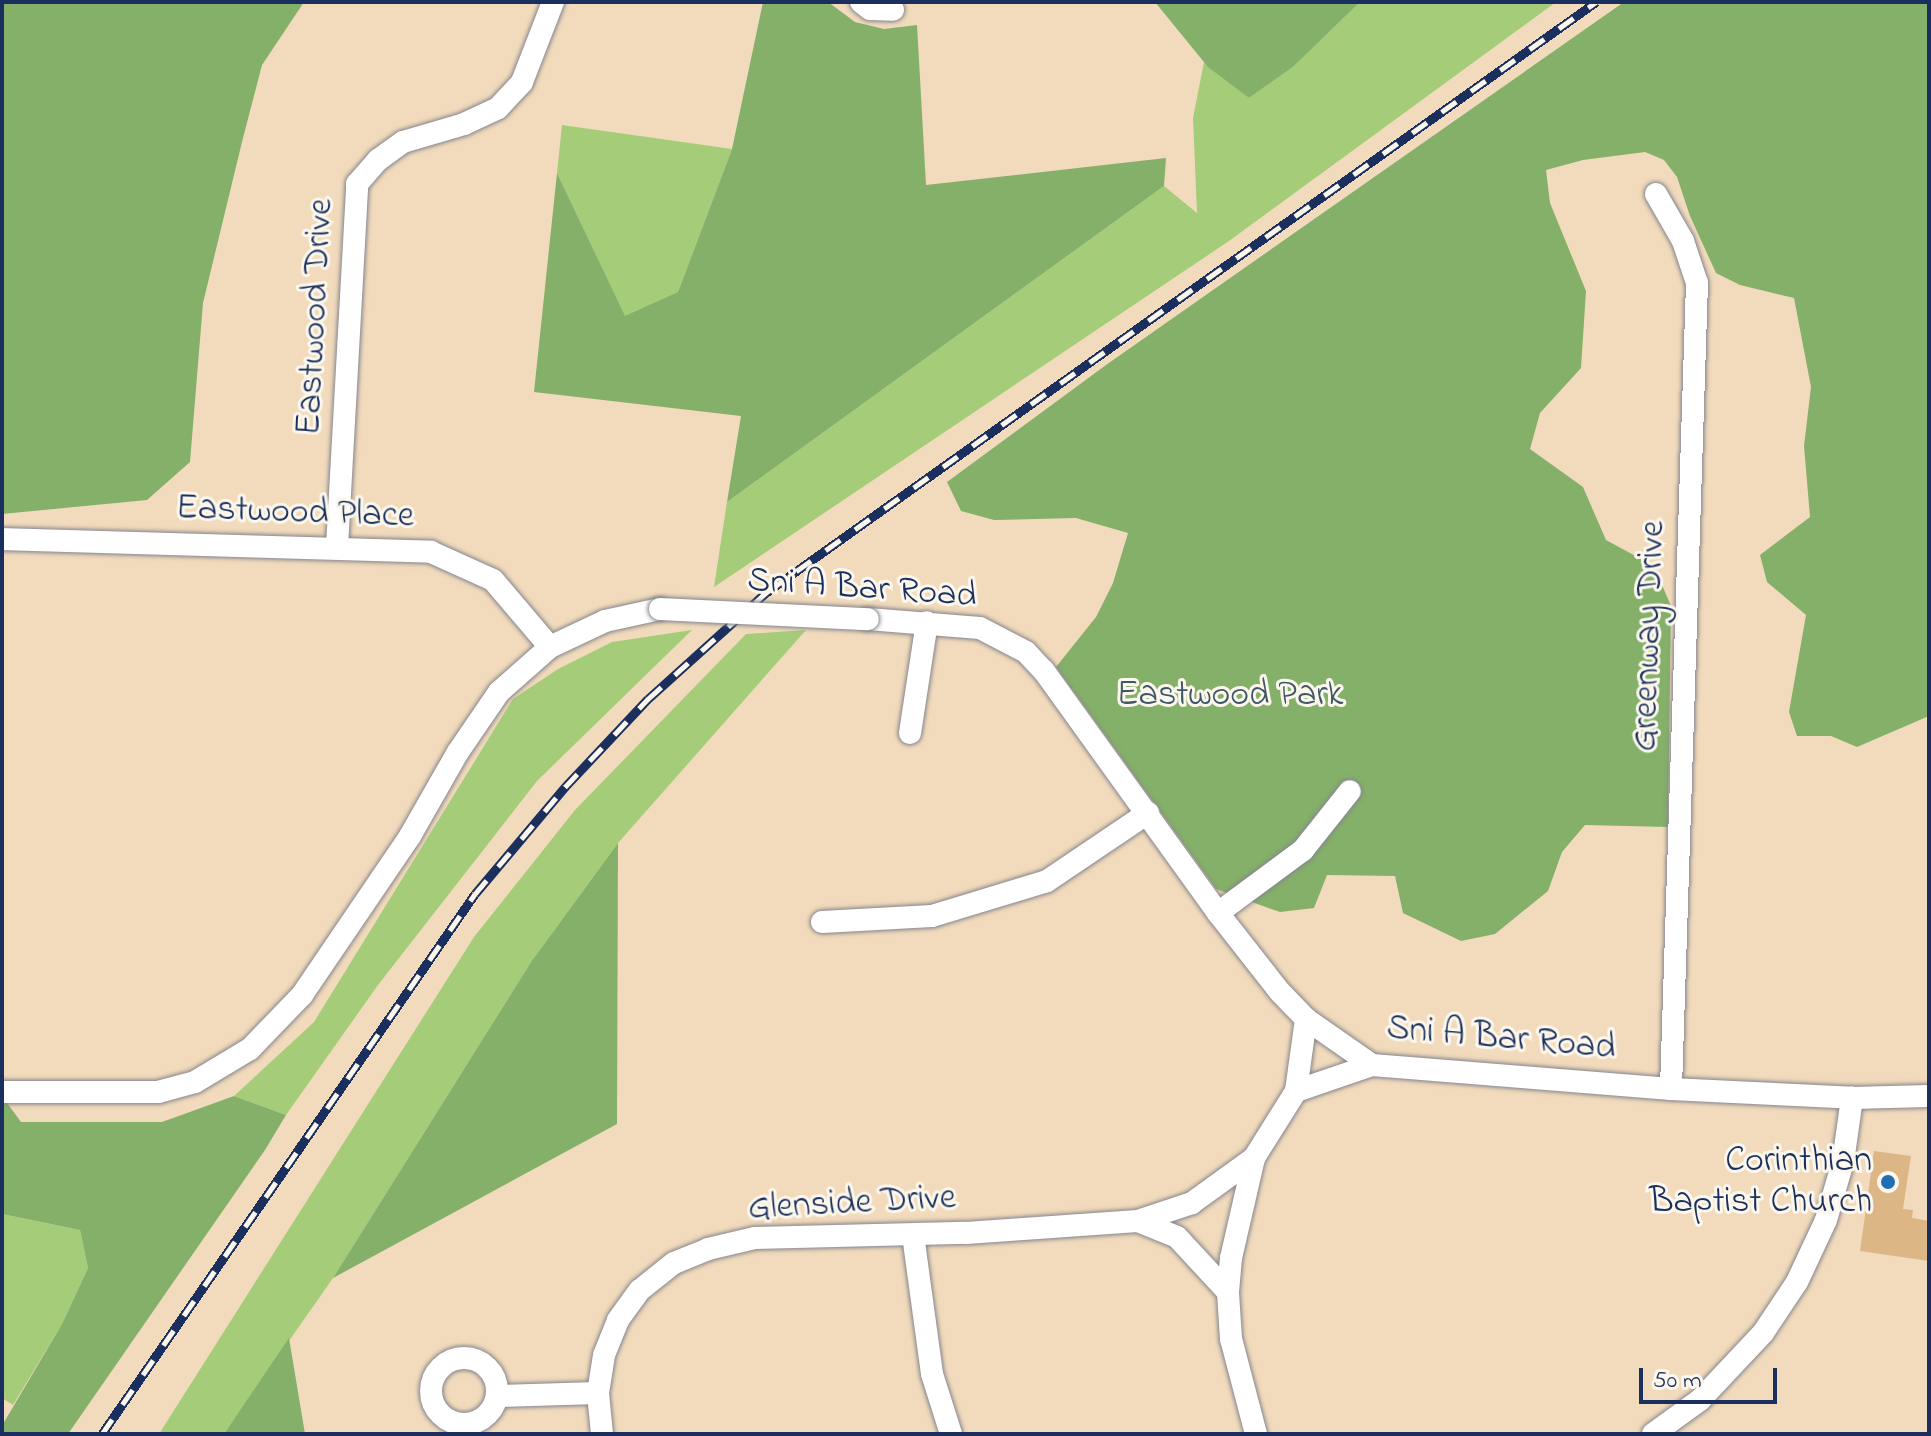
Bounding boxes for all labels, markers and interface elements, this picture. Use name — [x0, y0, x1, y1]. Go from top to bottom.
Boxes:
street label: Eastwood Drive — [288, 198, 344, 436]
street label: Eastwood Place — [175, 487, 415, 539]
street label: Greenway Drive — [1624, 520, 1676, 752]
street label: Sni A Bar Road — [746, 559, 978, 619]
park label: Eastwood Park — [1117, 674, 1343, 718]
street label: Sni A Bar Road — [1385, 1007, 1617, 1071]
place label: Corinthian Baptist Church — [1649, 1139, 1872, 1224]
marker: Corinthian Baptist Church — [1879, 1173, 1897, 1191]
street label: Glenside Drive — [747, 1177, 957, 1231]
scale bar — [1643, 1352, 1781, 1402]
text: 50 m — [1653, 1364, 1702, 1399]

